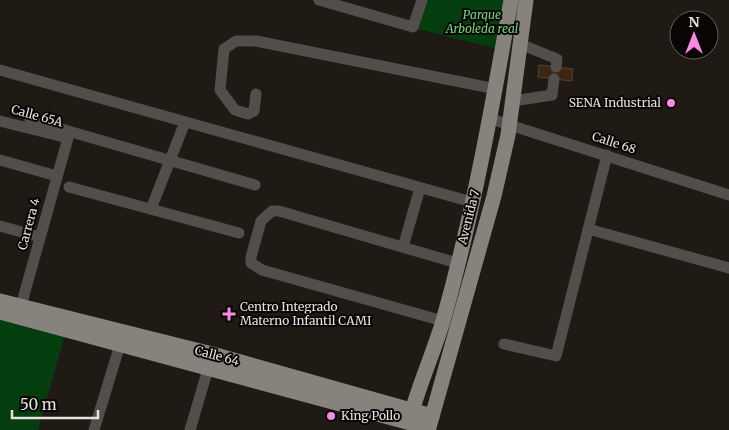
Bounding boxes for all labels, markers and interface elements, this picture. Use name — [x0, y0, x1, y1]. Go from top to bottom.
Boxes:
park label: Parque Arboleda real — [445, 7, 519, 36]
north arrow — [669, 10, 719, 60]
text: N — [688, 13, 700, 31]
place label: SENA Industrial — [569, 95, 661, 110]
marker: SENA Industrial — [665, 97, 677, 109]
street label: Calle 65A — [10, 101, 65, 130]
street label: Calle 68 — [590, 128, 638, 157]
street label: Avenida 7 — [454, 188, 483, 247]
street label: Carrera 4 — [14, 196, 43, 251]
place label: Centro Integrado Materno Infantil CAMI — [240, 299, 371, 328]
marker: Centro Integrado Materno Infantil CAMI — [222, 307, 236, 321]
street label: Calle 64 — [193, 342, 242, 369]
scale bar — [12, 388, 99, 420]
text: 50 m — [20, 395, 57, 414]
place label: King Pollo — [341, 408, 400, 423]
marker: King Pollo — [325, 410, 337, 422]

